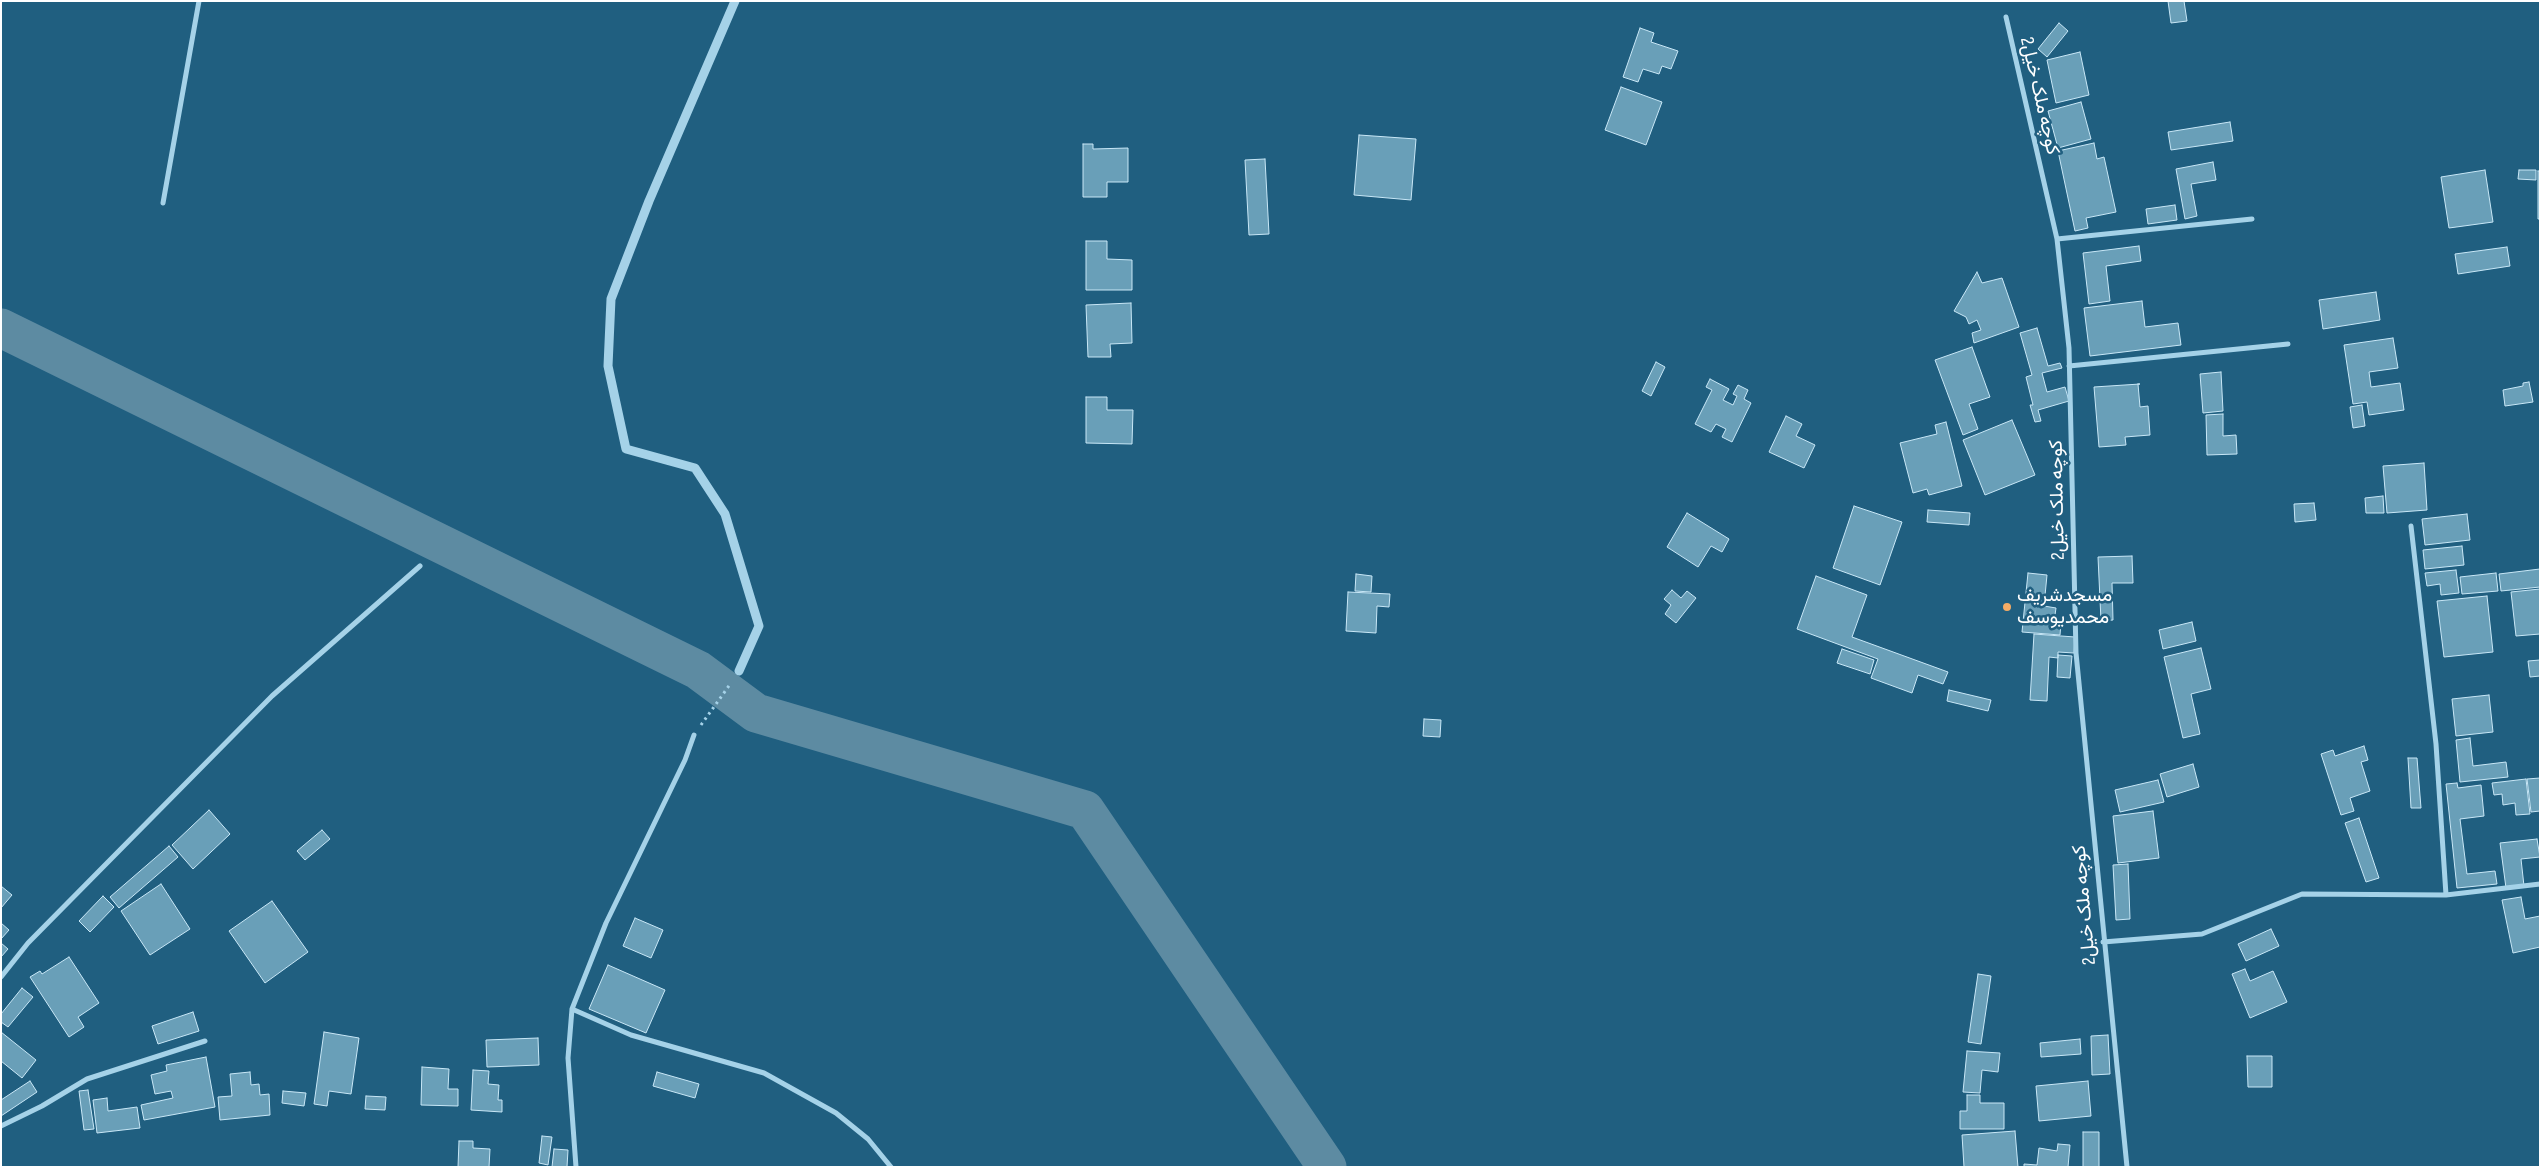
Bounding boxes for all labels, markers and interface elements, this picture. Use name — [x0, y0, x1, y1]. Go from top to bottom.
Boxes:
street label: کوچه ملک خیل2 — [2014, 35, 2064, 157]
street label: کوچه ملک خیل2 — [2046, 440, 2070, 560]
place label: مسجدشریف محمدیوسف — [2017, 585, 2112, 629]
marker: مسجدشریف محمدیوسف — [2001, 601, 2013, 613]
street label: کوچه ملک خیل2 — [2068, 844, 2102, 966]

